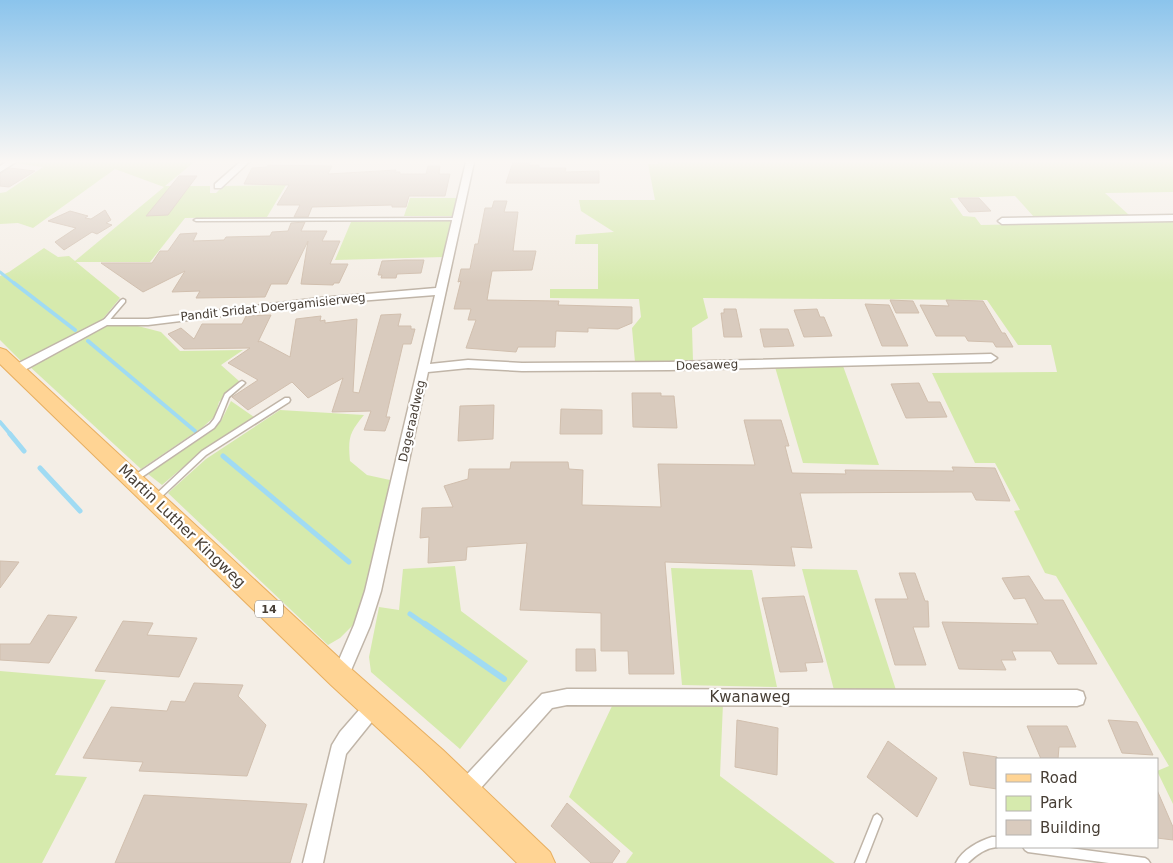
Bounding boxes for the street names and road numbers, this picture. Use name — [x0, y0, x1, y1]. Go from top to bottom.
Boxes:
street label: Pandit Sridat Doergamisierweg — [180, 290, 366, 324]
street label: Doesaweg — [676, 357, 738, 373]
street label: Dageraadweg — [396, 379, 428, 463]
street label: Martin Luther Kingweg — [115, 461, 249, 591]
road number: 14 — [255, 600, 283, 618]
street label: Kwanaweg — [709, 688, 791, 706]

